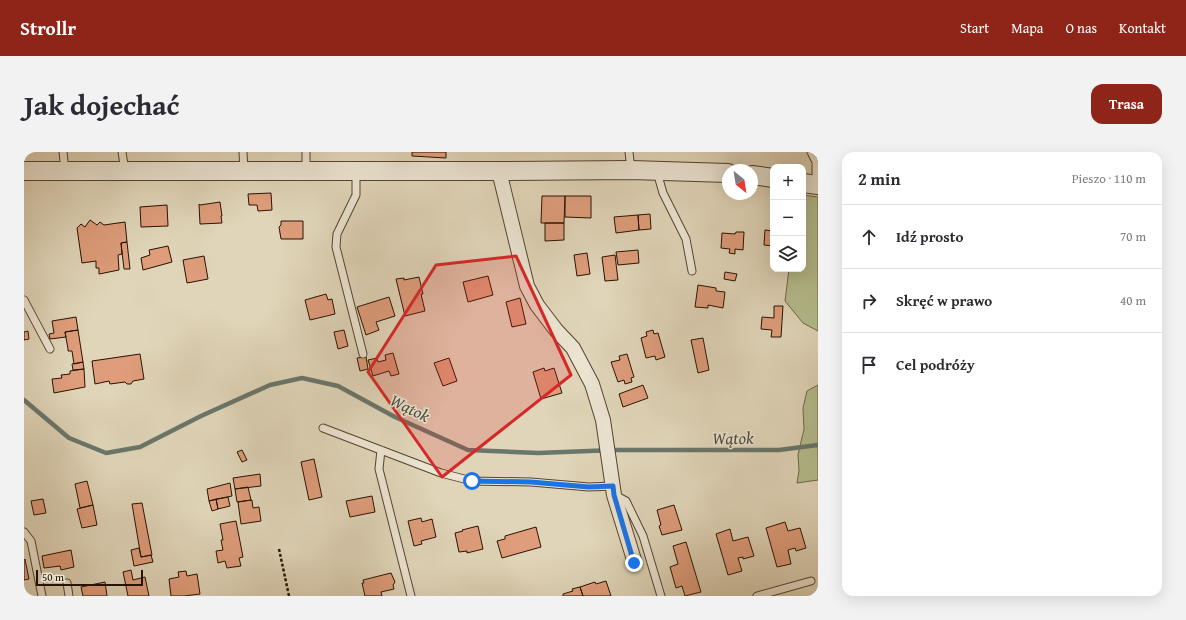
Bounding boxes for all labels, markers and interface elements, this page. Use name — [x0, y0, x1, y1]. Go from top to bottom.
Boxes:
text: Strollr — [20, 14, 76, 42]
text: Start — [960, 18, 989, 38]
text: Mapa — [1011, 18, 1043, 38]
text: O nas — [1065, 18, 1097, 38]
text: Kontakt — [1119, 18, 1166, 38]
text: Jak dojechać — [24, 84, 179, 125]
button: Trasa — [1091, 84, 1162, 124]
north arrow — [722, 164, 758, 200]
map controls — [770, 164, 806, 272]
button: + — [770, 164, 806, 200]
text: 2 min — [858, 166, 900, 191]
text: Pieszo · 110 m — [1072, 169, 1146, 188]
button: − — [770, 200, 806, 236]
icon: ahead — [858, 226, 880, 248]
text: Idź prosto — [896, 226, 963, 247]
text: 70 m — [1120, 227, 1146, 246]
button: layers — [770, 236, 806, 272]
icon: right — [858, 290, 880, 312]
text: Skręć w prawo — [896, 290, 992, 311]
text: 40 m — [1120, 291, 1146, 310]
icon: arrive — [858, 354, 880, 376]
text: Cel podróży — [896, 354, 975, 375]
water label: Wątok — [386, 387, 435, 428]
water label: Wątok — [712, 425, 754, 450]
route start — [463, 472, 481, 490]
route end — [625, 554, 643, 572]
scale bar — [36, 568, 143, 587]
text: 50 m — [42, 569, 64, 585]

